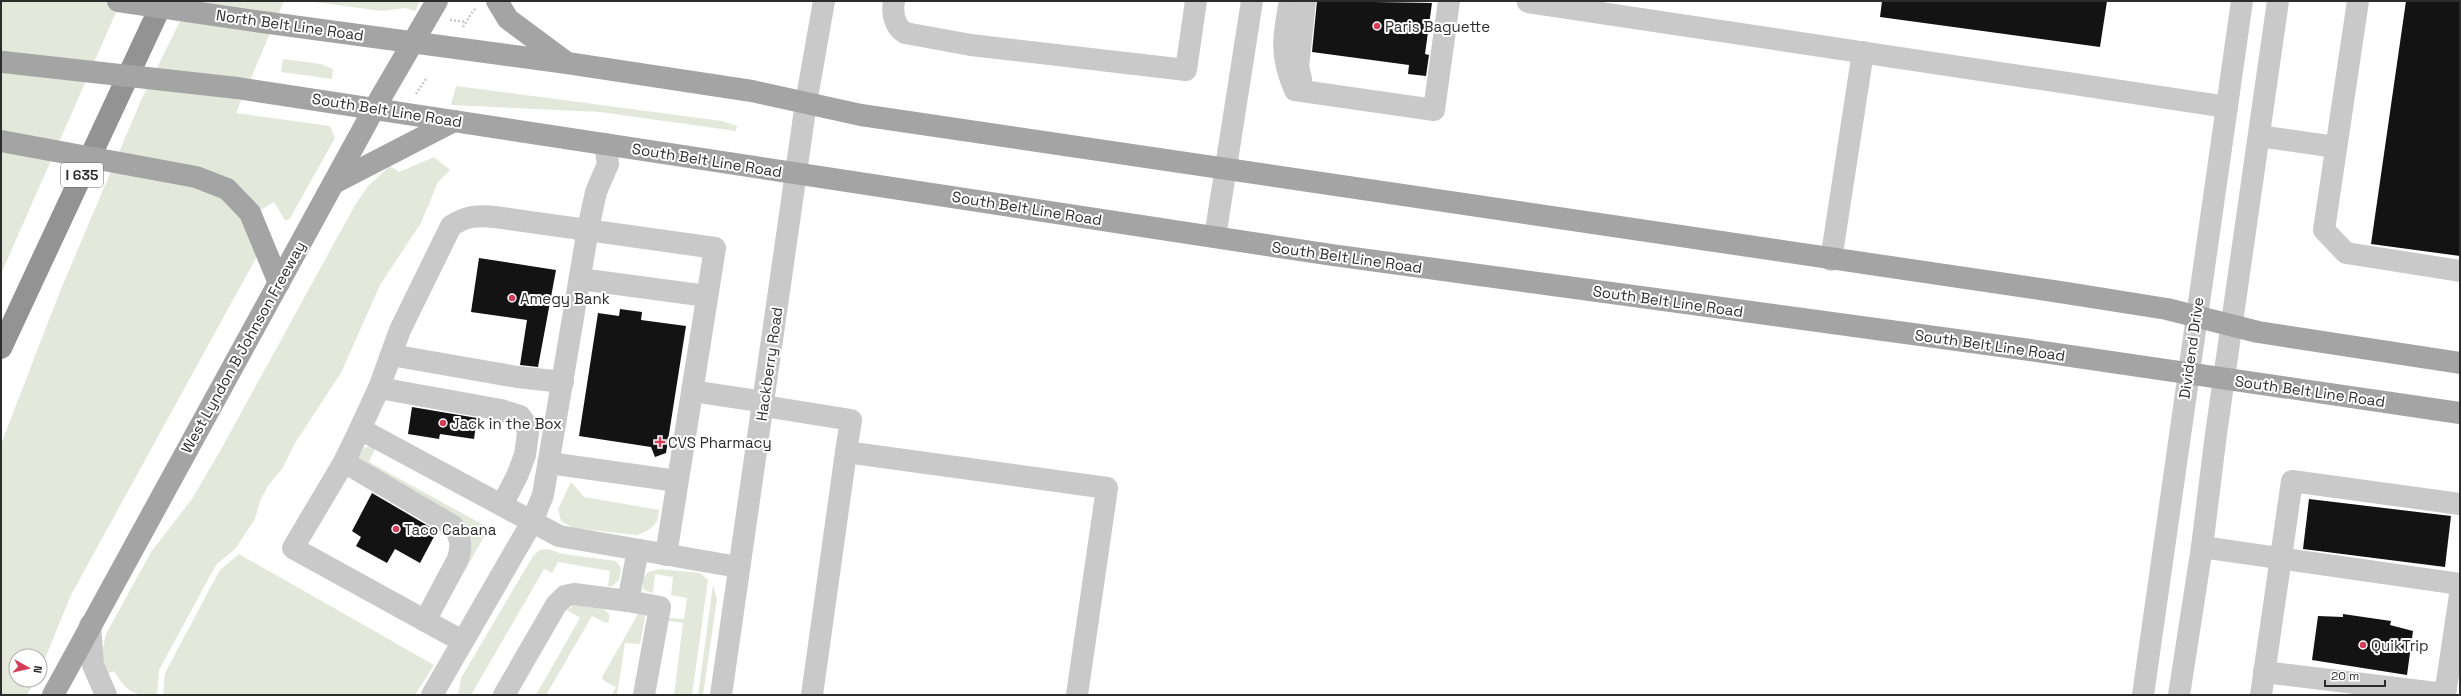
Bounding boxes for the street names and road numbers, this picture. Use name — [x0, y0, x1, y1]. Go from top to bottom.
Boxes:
street label: North Belt Line Road — [215, 5, 365, 45]
street label: South Belt Line Road — [311, 89, 463, 131]
street label: South Belt Line Road — [631, 139, 783, 181]
road number: I 635 — [61, 163, 103, 187]
street label: South Belt Line Road — [951, 187, 1103, 229]
street label: South Belt Line Road — [1271, 237, 1423, 277]
street label: West Lyndon B Johnson Freeway — [177, 238, 309, 456]
street label: South Belt Line Road — [1592, 281, 1744, 321]
street label: Dividend Drive — [2174, 296, 2208, 400]
street label: Hackberry Road — [752, 306, 786, 422]
street label: South Belt Line Road — [1914, 325, 2066, 365]
street label: South Belt Line Road — [2234, 371, 2386, 411]

